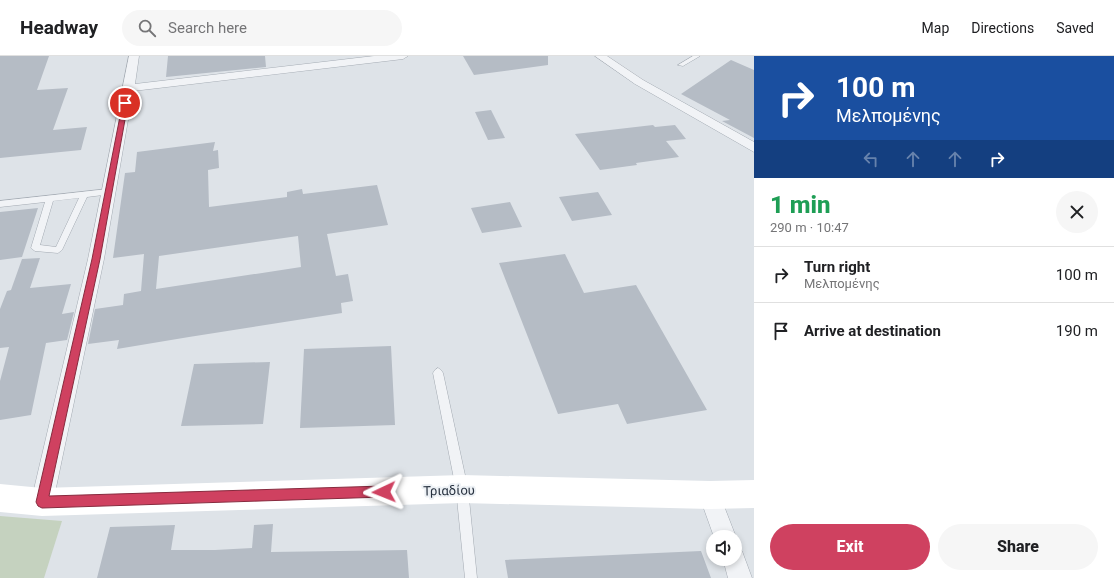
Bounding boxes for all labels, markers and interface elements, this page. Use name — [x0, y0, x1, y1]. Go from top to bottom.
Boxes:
search box — [122, 10, 402, 46]
text: Headway — [20, 16, 98, 39]
icon: search — [136, 17, 158, 39]
text: Search here — [168, 19, 247, 37]
text: Map — [922, 20, 949, 36]
text: Directions — [971, 20, 1034, 36]
text: Saved — [1056, 20, 1094, 36]
text: 100 m — [836, 71, 915, 104]
icon: right — [770, 72, 822, 124]
pin — [108, 86, 142, 120]
icon: arrive — [114, 92, 136, 114]
text: Μελπομένης — [836, 105, 941, 126]
icon: left — [860, 148, 882, 170]
icon: ahead — [902, 148, 924, 170]
icon: ahead — [944, 148, 966, 170]
icon: right — [986, 148, 1008, 170]
text: 1 min — [770, 191, 831, 219]
button: close — [1056, 191, 1098, 233]
text: 290 m · 10:47 — [770, 220, 849, 235]
text: Turn right — [804, 258, 870, 276]
icon: right — [770, 264, 792, 286]
text: 100 m — [1056, 266, 1098, 284]
text: Μελπομένης — [804, 276, 880, 291]
icon: arrive — [770, 320, 792, 342]
text: Arrive at destination — [804, 322, 941, 340]
text: 190 m — [1056, 322, 1098, 340]
position arrow — [363, 471, 405, 513]
street label: Τριαδίου — [423, 483, 475, 498]
button: Exit — [770, 524, 930, 570]
button: Share — [938, 524, 1098, 570]
map controls — [706, 530, 742, 566]
button: sound — [706, 530, 742, 566]

